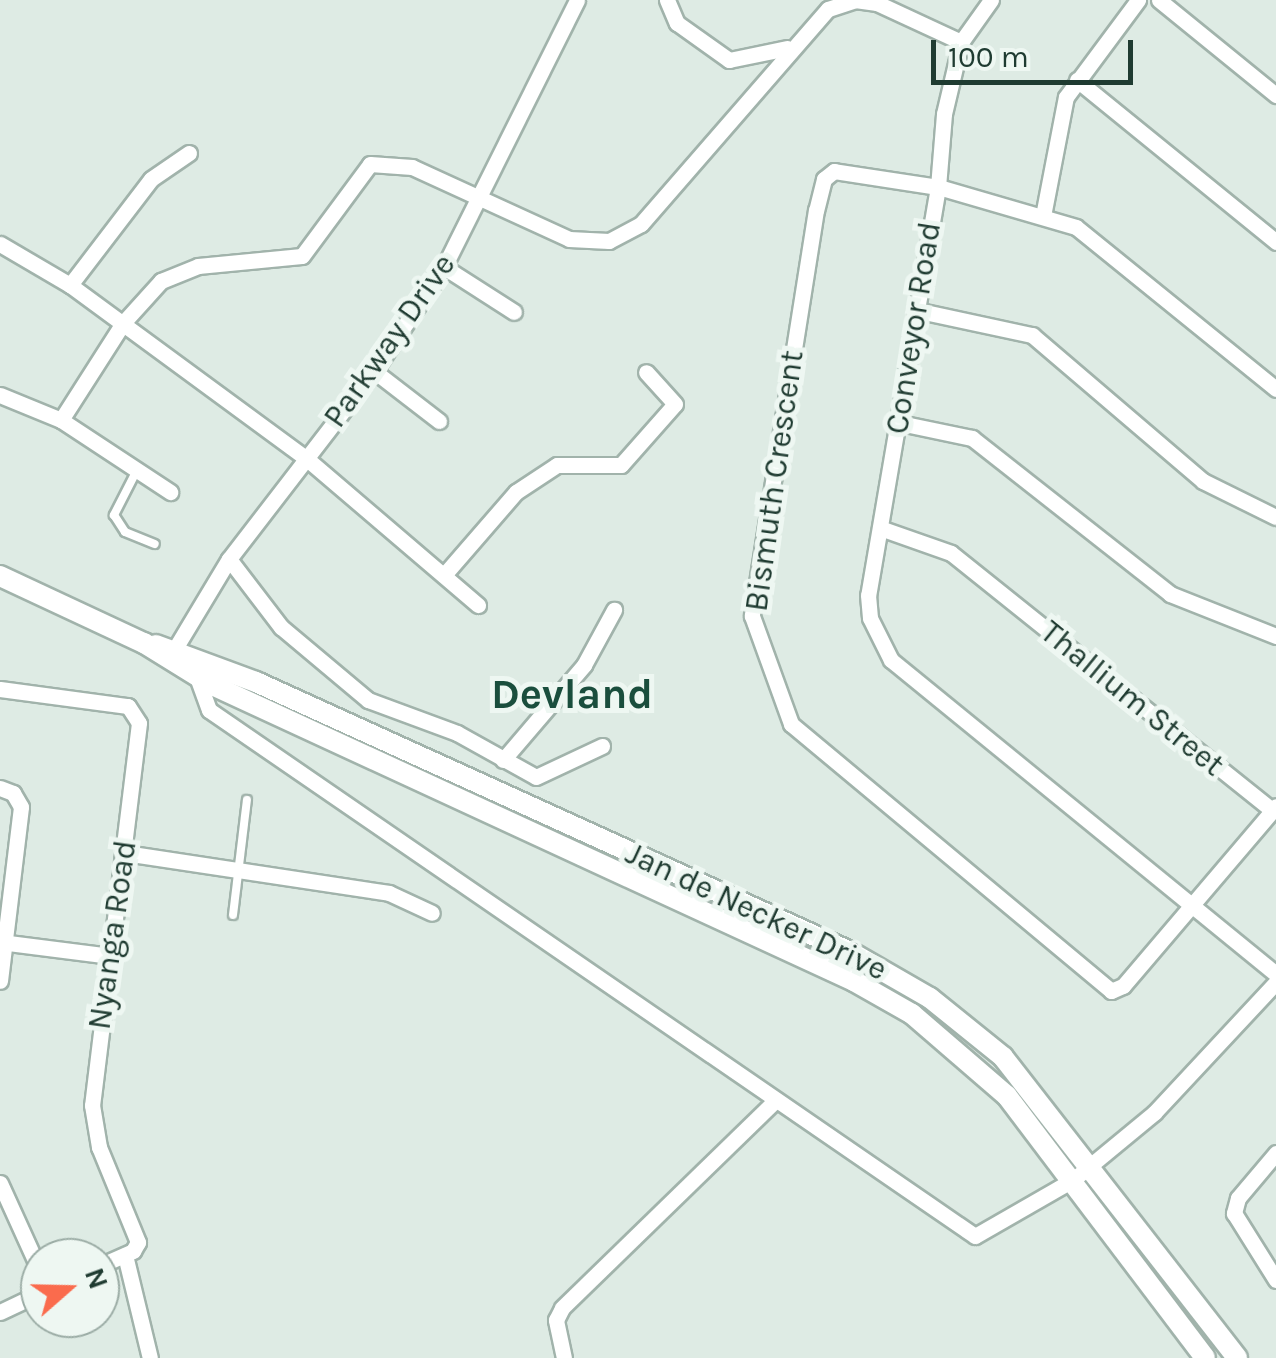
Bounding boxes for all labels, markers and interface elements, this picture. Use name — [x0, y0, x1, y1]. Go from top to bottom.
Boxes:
scale bar — [936, 20, 1138, 82]
text: 100 m — [948, 39, 1029, 75]
street label: Conveyor Road — [878, 219, 950, 437]
street label: Parkway Drive — [316, 247, 464, 435]
street label: Bismuth Crescent — [738, 348, 812, 614]
street label: Thallium Street — [1032, 613, 1232, 785]
district label: Devland — [491, 669, 653, 719]
street label: Jan de Necker Drive — [619, 835, 893, 989]
street label: Nyanga Road — [81, 838, 145, 1032]
north arrow — [20, 1238, 120, 1338]
text: N — [78, 1263, 116, 1293]

